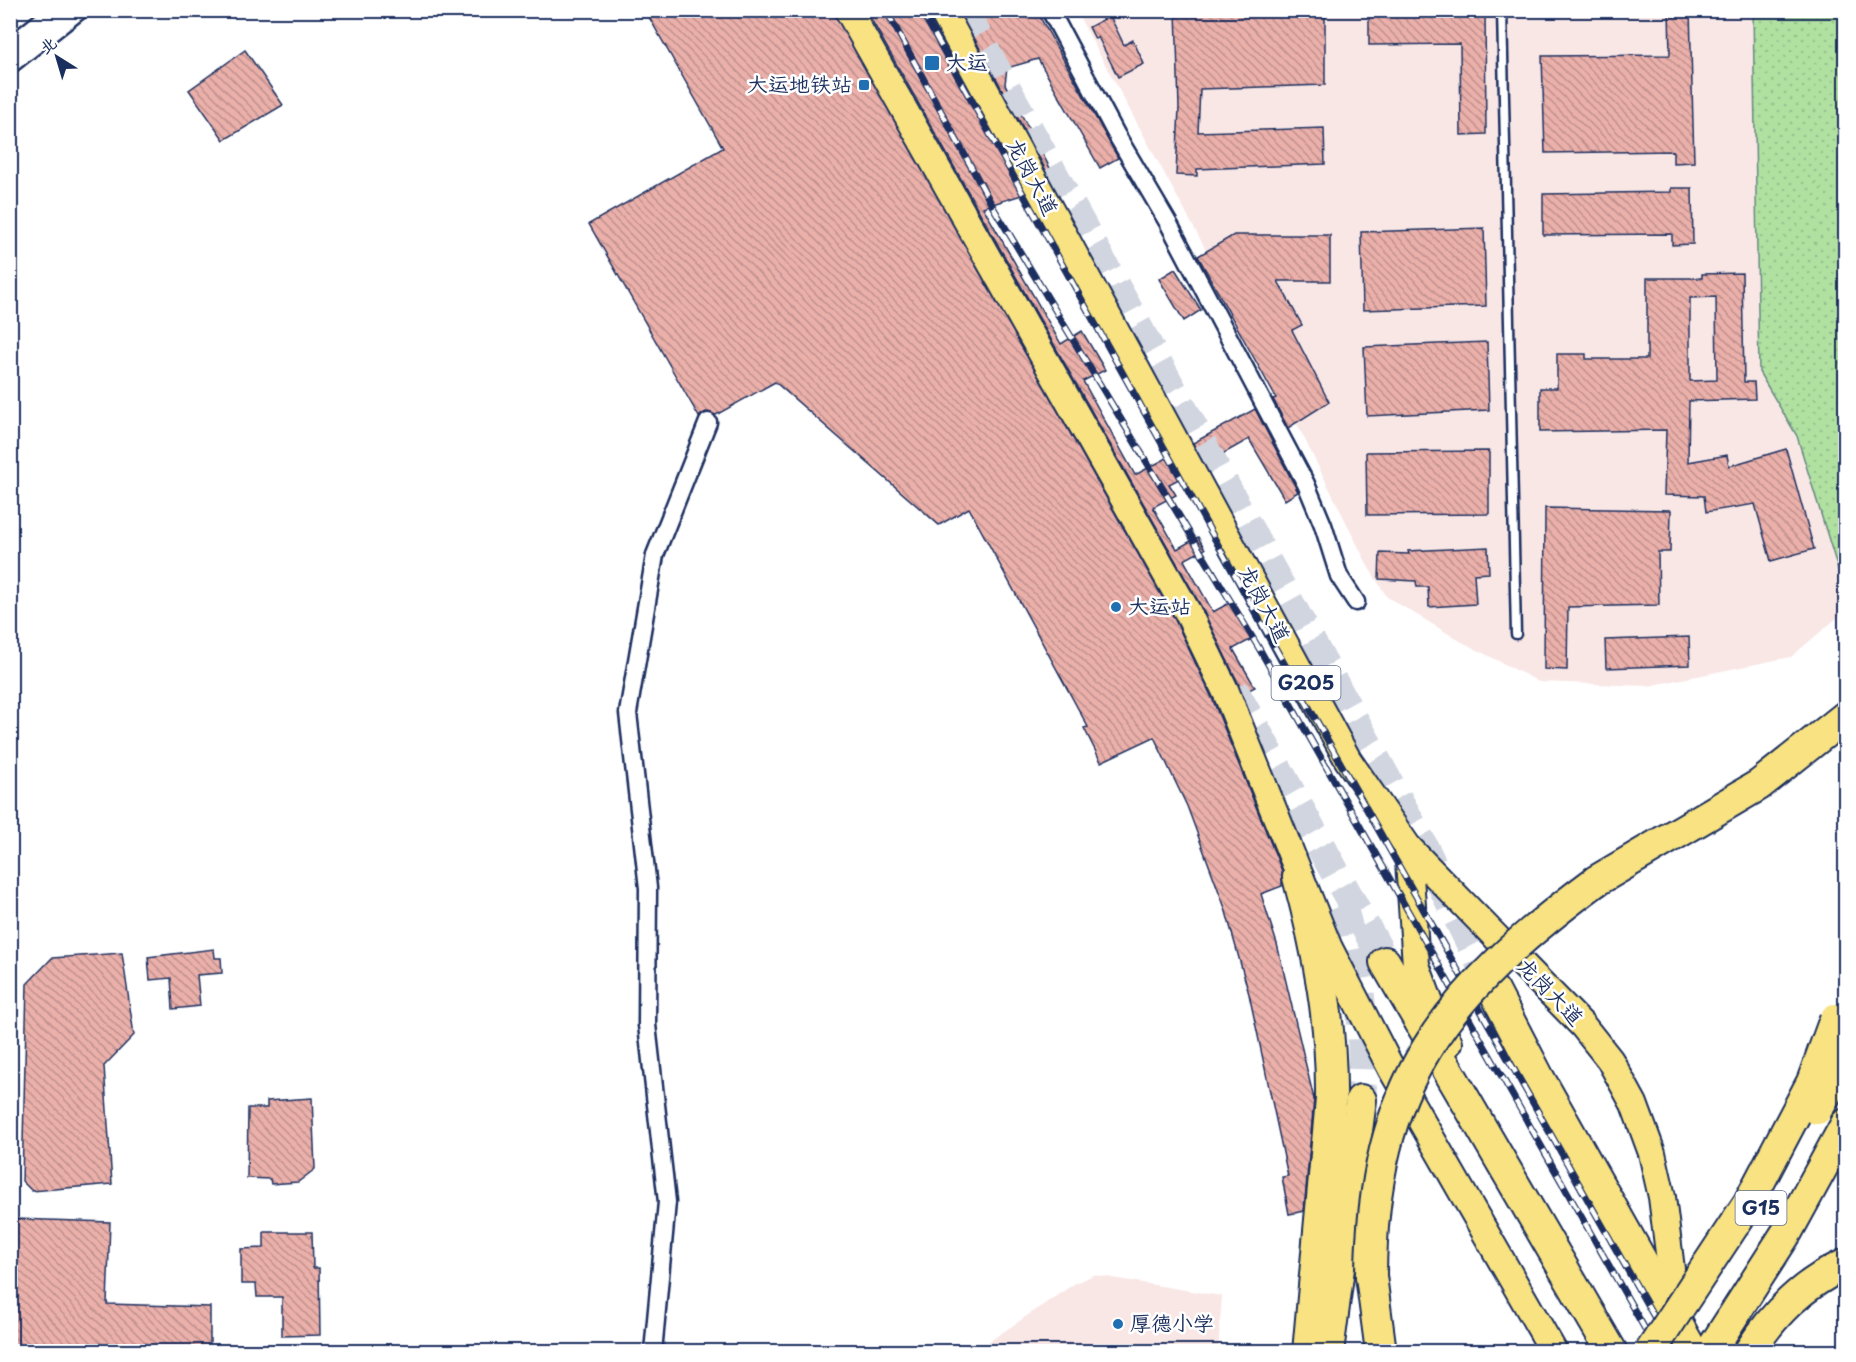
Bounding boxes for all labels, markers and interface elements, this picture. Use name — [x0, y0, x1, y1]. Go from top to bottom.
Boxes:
north arrow — [27, 27, 87, 87]
text: 北 — [34, 30, 61, 59]
place label: 大运 — [946, 45, 988, 77]
marker: 大运 — [923, 54, 941, 72]
place label: 大运地铁站 — [747, 67, 852, 99]
marker: 大运地铁站 — [857, 78, 871, 92]
street label: 龙岗大道 — [1000, 131, 1068, 221]
street label: 龙岗大道 — [1232, 558, 1300, 648]
place label: 大运站 — [1128, 589, 1191, 621]
marker: 大运站 — [1109, 600, 1123, 614]
road number: G205 — [1272, 666, 1340, 700]
street label: 龙岗大道 — [1511, 949, 1592, 1032]
road number: G15 — [1736, 1191, 1786, 1225]
place label: 厚德小学 — [1130, 1306, 1214, 1338]
marker: 厚德小学 — [1111, 1317, 1125, 1331]

